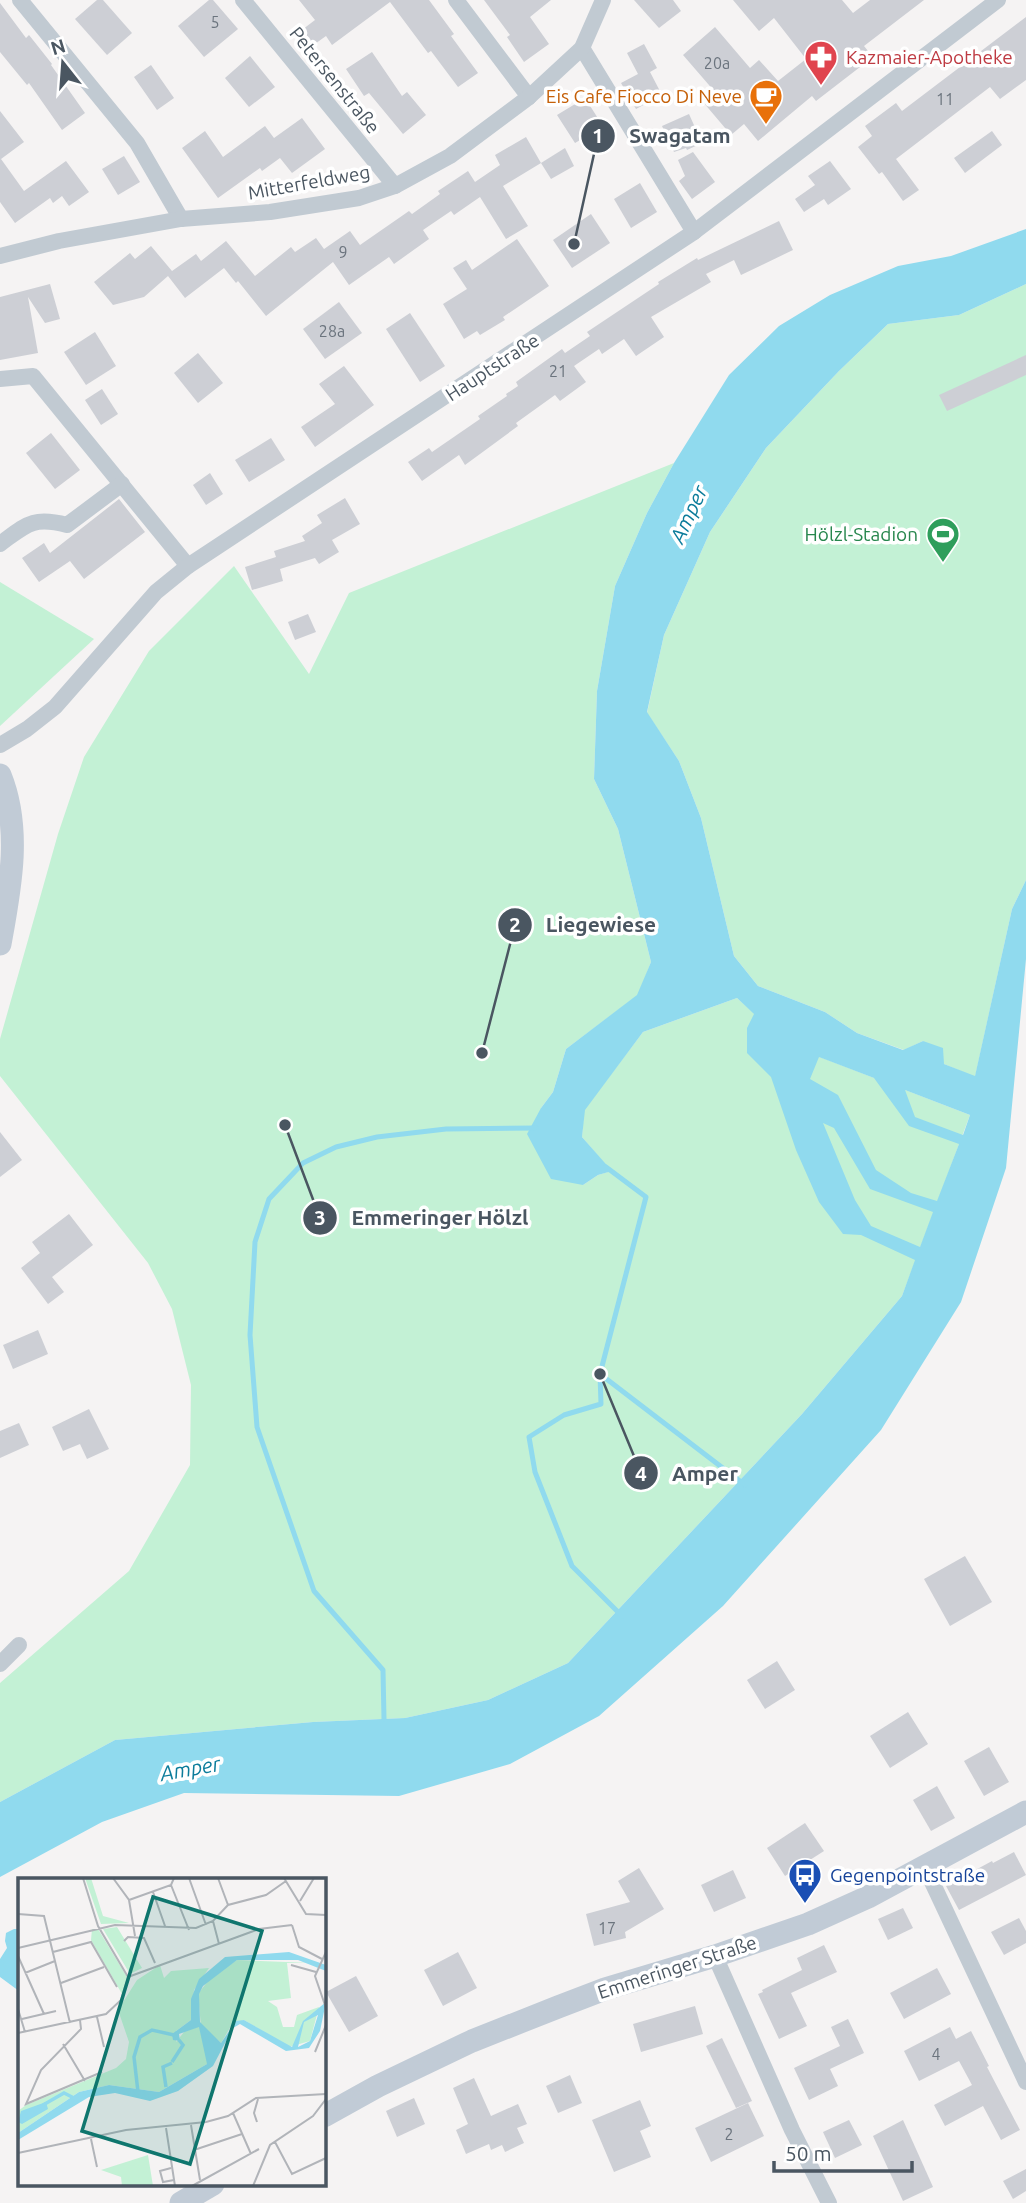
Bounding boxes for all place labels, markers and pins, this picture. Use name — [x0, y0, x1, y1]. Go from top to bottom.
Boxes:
pharmacy icon: Kazmaier-Apotheke — [802, 38, 840, 87]
place label: Kazmaier-Apotheke — [846, 46, 1013, 68]
cafe icon: Eis Cafe Fiocco Di Neve — [747, 77, 785, 126]
place label: Eis Cafe Fiocco Di Neve — [546, 85, 742, 107]
callout: Swagatam — [580, 115, 745, 157]
sports icon: Hölzl-Stadion — [924, 515, 962, 564]
place label: Hölzl-Stadion — [805, 523, 918, 545]
callout: Liegewiese — [497, 904, 670, 946]
callout: Emmeringer Hölzl — [302, 1197, 542, 1239]
callout: Amper — [623, 1452, 752, 1494]
bus stop icon: Gegenpointstraße — [786, 1856, 824, 1905]
place label: Gegenpointstraße — [830, 1864, 985, 1886]

